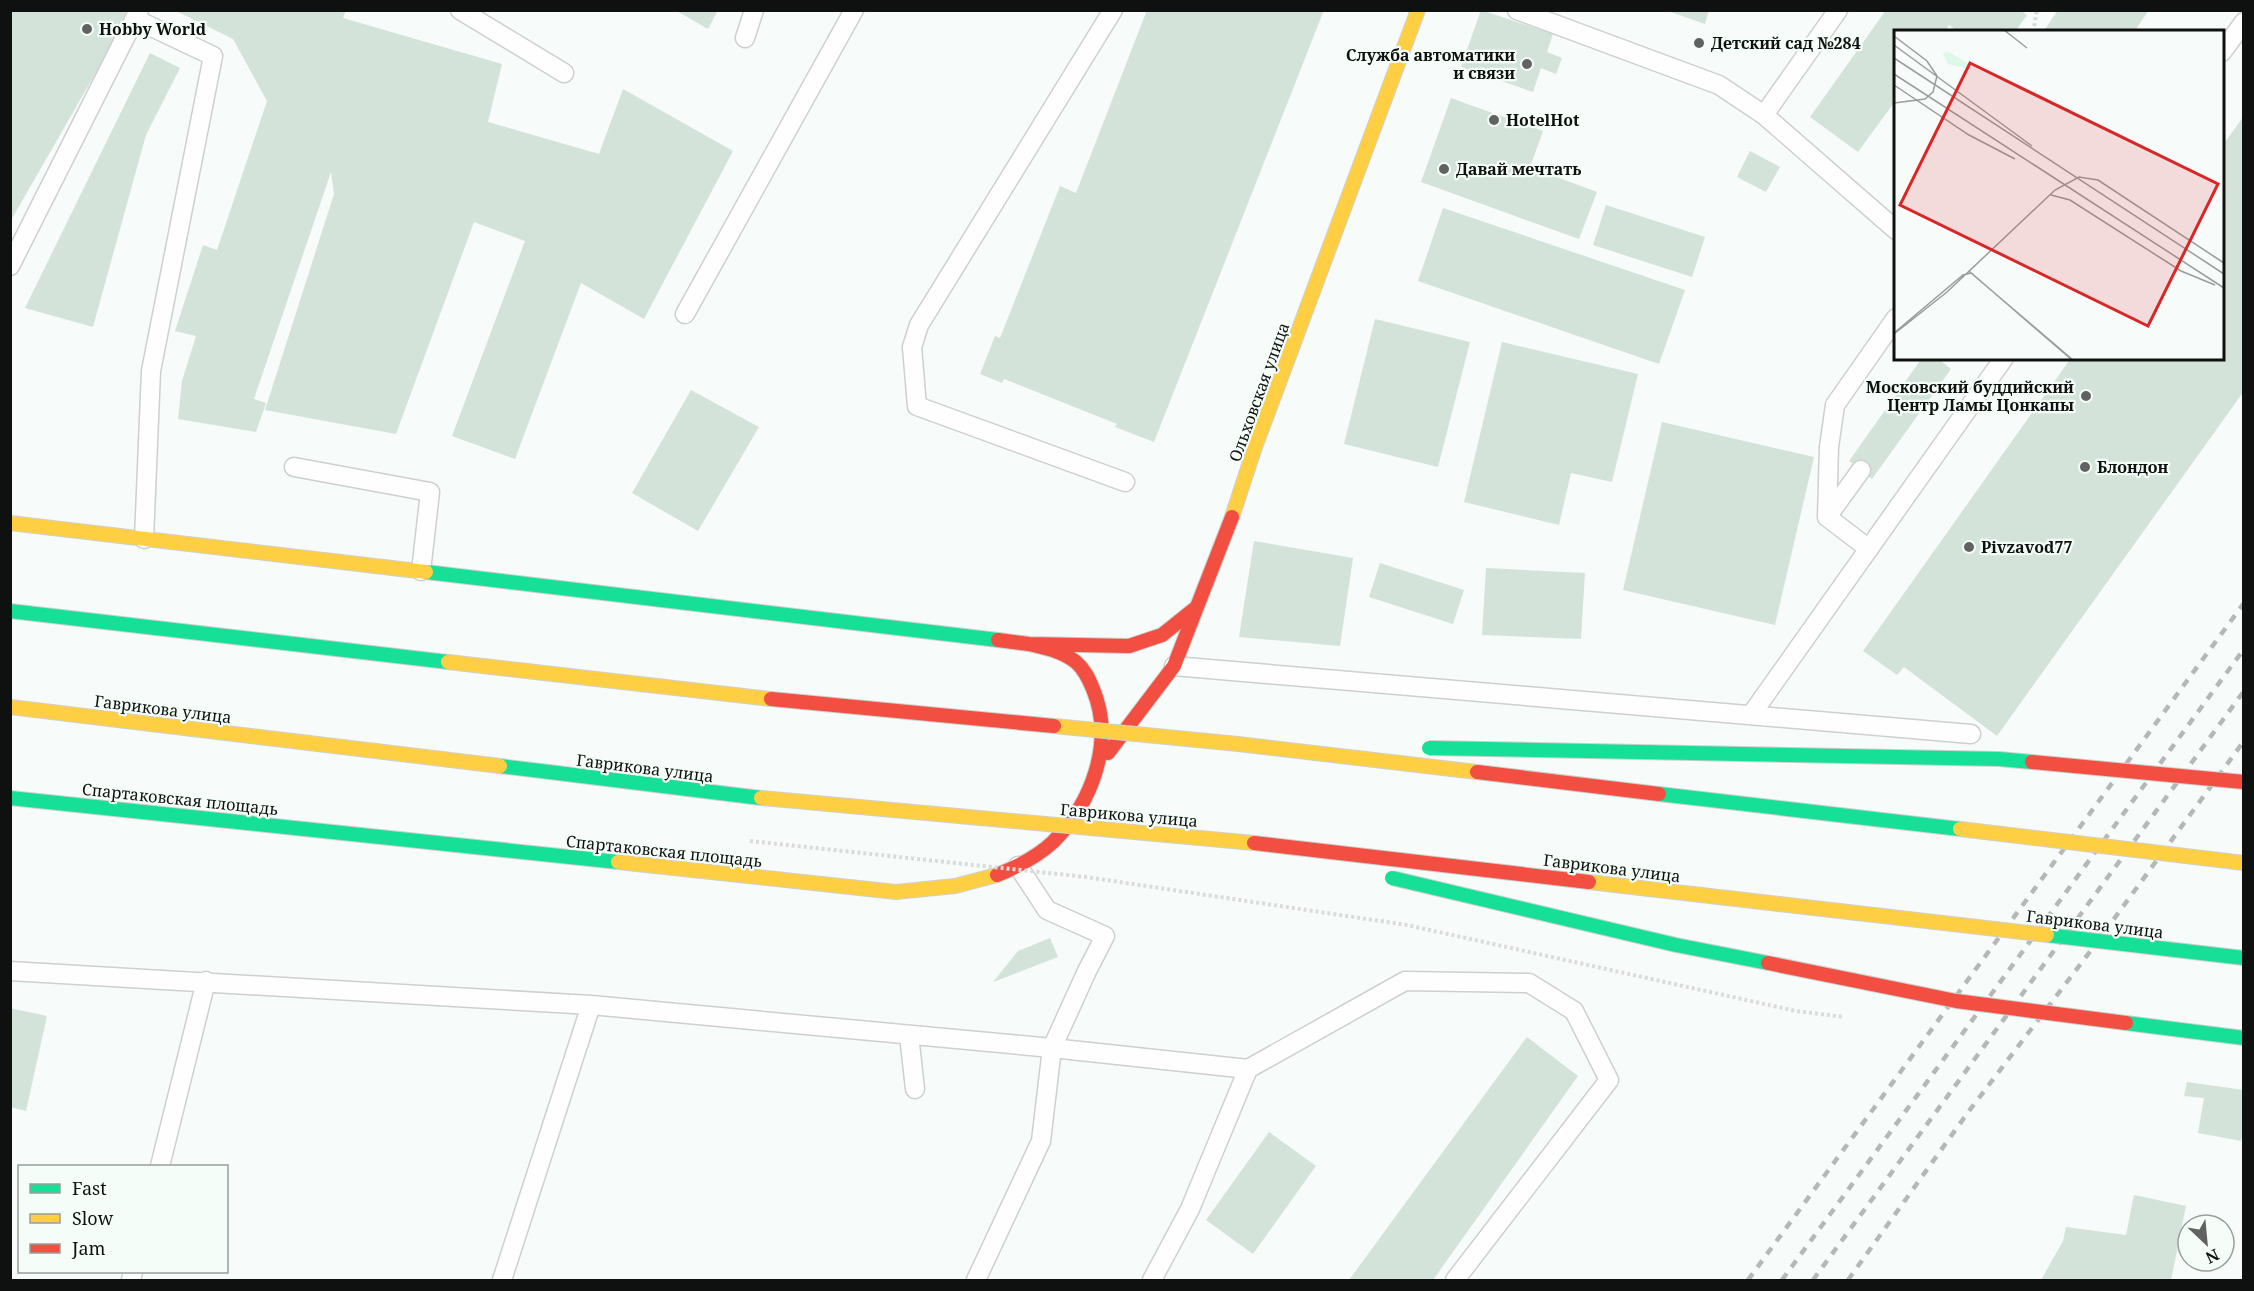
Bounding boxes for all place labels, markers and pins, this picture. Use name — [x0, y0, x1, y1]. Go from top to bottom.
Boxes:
place label: Hobby World — [99, 18, 207, 40]
marker: Hobby World — [80, 22, 94, 36]
place label: Детский сад №284 — [1711, 32, 1861, 54]
marker: Детский сад №284 — [1692, 36, 1706, 50]
place label: Служба автоматики и связи — [1346, 44, 1515, 84]
marker: Служба автоматики и связи — [1520, 57, 1534, 71]
place label: HotelHot — [1506, 109, 1580, 131]
marker: HotelHot — [1487, 113, 1501, 127]
place label: Давай мечтать — [1456, 158, 1581, 180]
marker: Давай мечтать — [1437, 162, 1451, 176]
place label: Московский буддийский Центр Ламы Цонкапы — [1866, 376, 2074, 416]
marker: Московский буддийский Центр Ламы Цонкапы — [2079, 389, 2093, 403]
place label: Блондон — [2097, 456, 2168, 478]
marker: Блондон — [2078, 460, 2092, 474]
place label: Pivzavod77 — [1981, 536, 2073, 558]
marker: Pivzavod77 — [1962, 540, 1976, 554]

